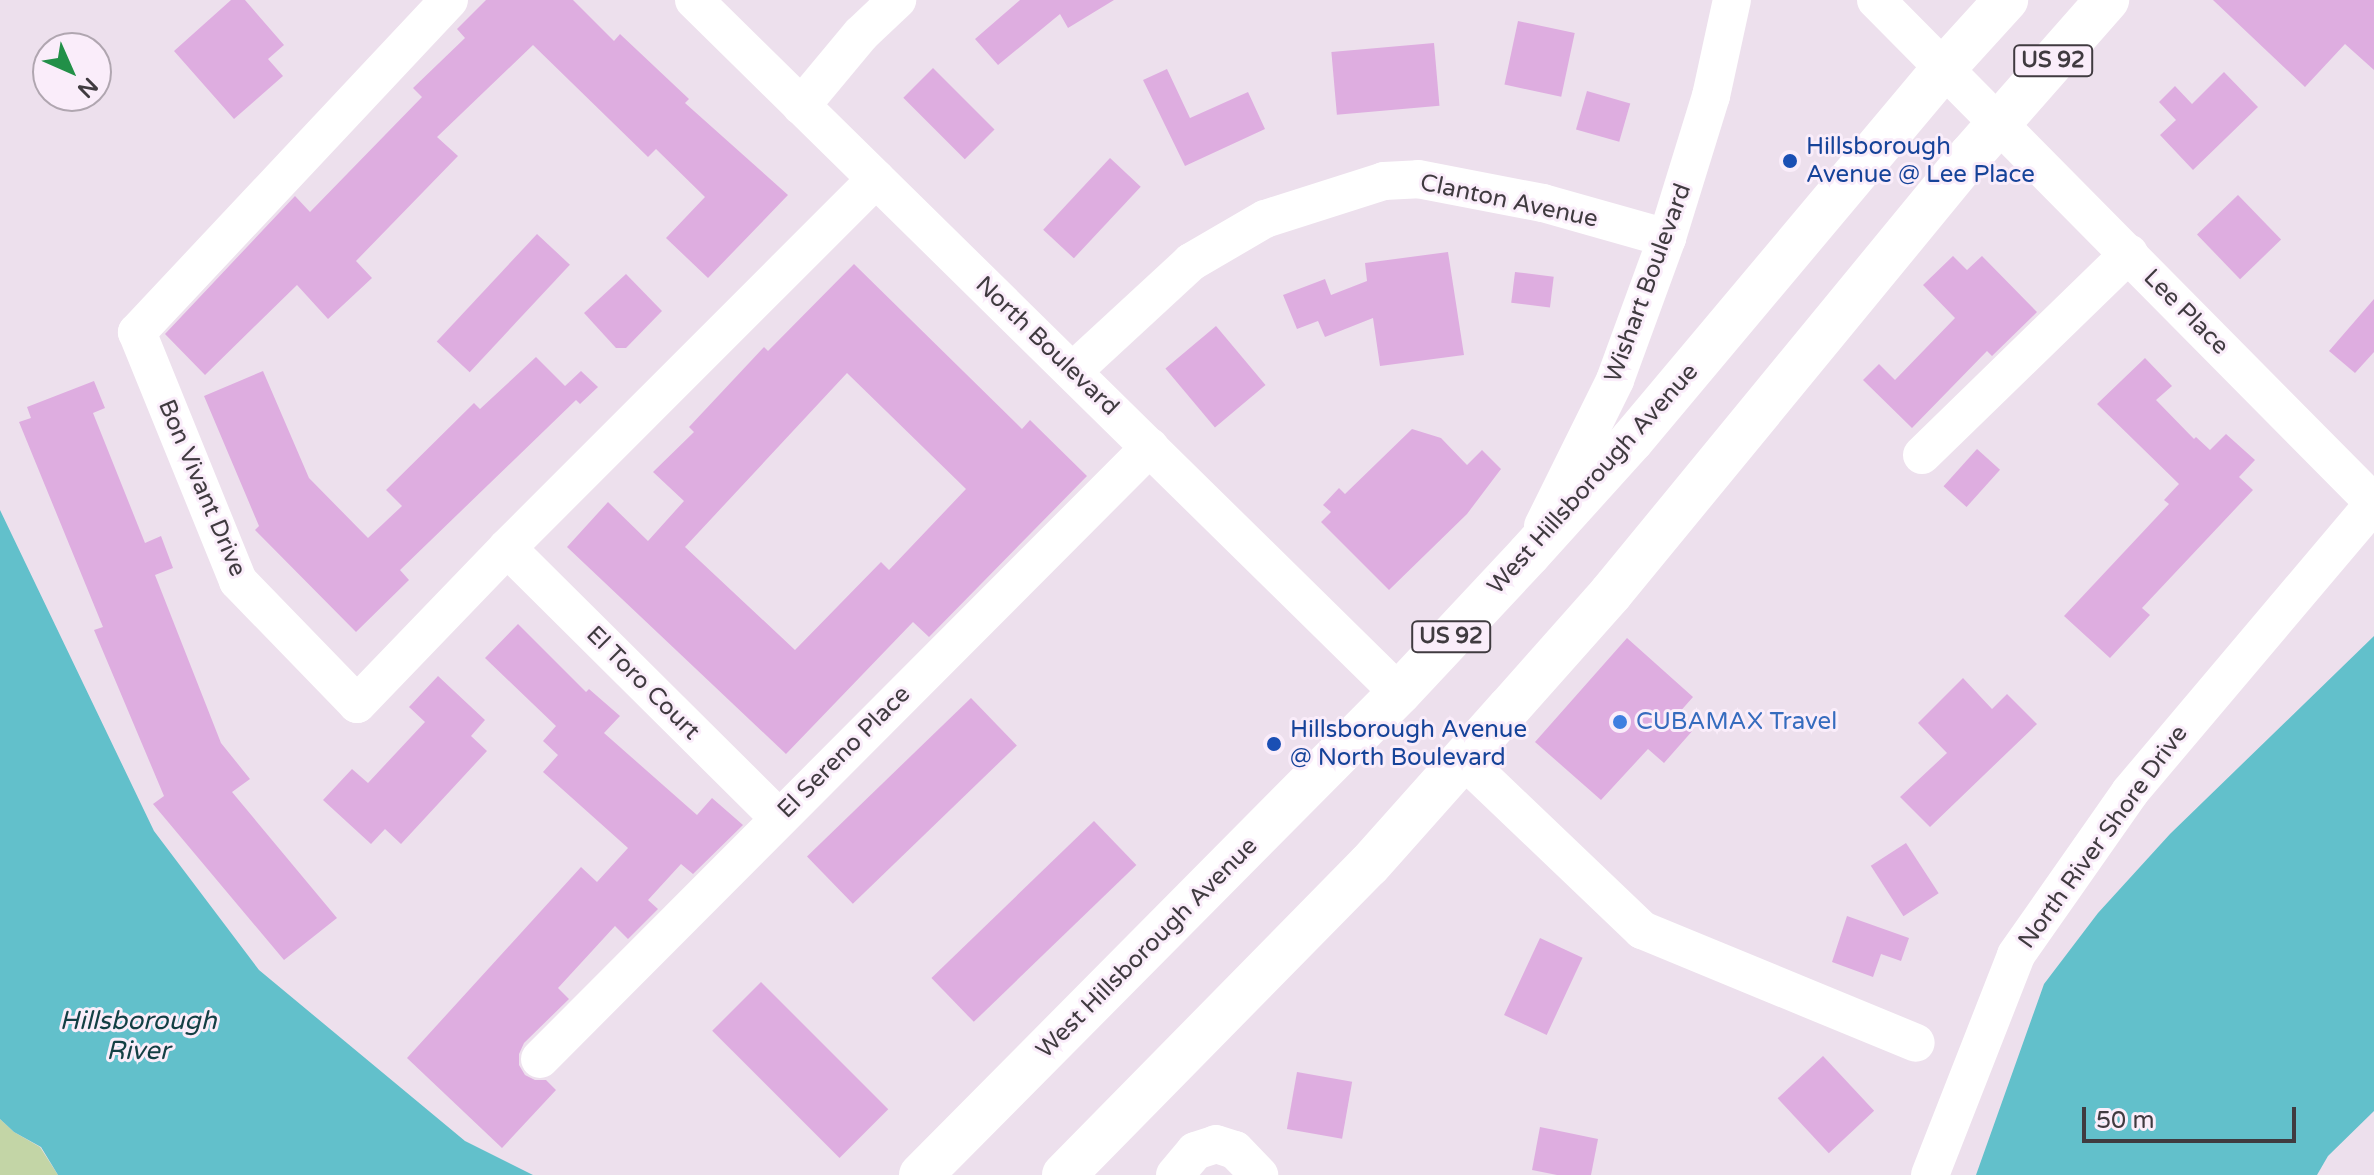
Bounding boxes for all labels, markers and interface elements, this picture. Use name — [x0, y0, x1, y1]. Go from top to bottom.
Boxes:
north arrow — [32, 32, 112, 112]
road number: US 92 — [2013, 43, 2093, 79]
text: N — [72, 72, 103, 103]
place label: Hillsborough Avenue @ Lee Place — [1806, 133, 2035, 189]
marker: Hillsborough Avenue @ Lee Place — [1781, 152, 1799, 170]
street label: Clanton Avenue — [1418, 168, 1600, 234]
street label: Wishart Boulevard — [1599, 180, 1697, 386]
street label: Lee Place — [2137, 263, 2235, 361]
street label: North Boulevard — [969, 270, 1125, 422]
street label: West Hillsborough Avenue — [1482, 358, 1704, 600]
street label: Bon Vivant Drive — [152, 395, 252, 581]
road number: US 92 — [1411, 619, 1491, 655]
street label: El Toro Court — [580, 620, 706, 746]
street label: El Sereno Place — [772, 680, 916, 824]
place label: CUBAMAX Travel — [1636, 708, 1837, 736]
marker: CUBAMAX Travel — [1611, 713, 1629, 731]
place label: Hillsborough Avenue @ North Boulevard — [1290, 716, 1527, 772]
street label: North River Shore Drive — [2012, 720, 2194, 954]
marker: Hillsborough Avenue @ North Boulevard — [1265, 735, 1283, 753]
street label: West Hillsborough Avenue — [1031, 832, 1263, 1064]
water label: Hillsborough River — [60, 1005, 216, 1066]
scale bar — [2086, 1091, 2300, 1141]
text: 50 m — [2096, 1106, 2154, 1135]

